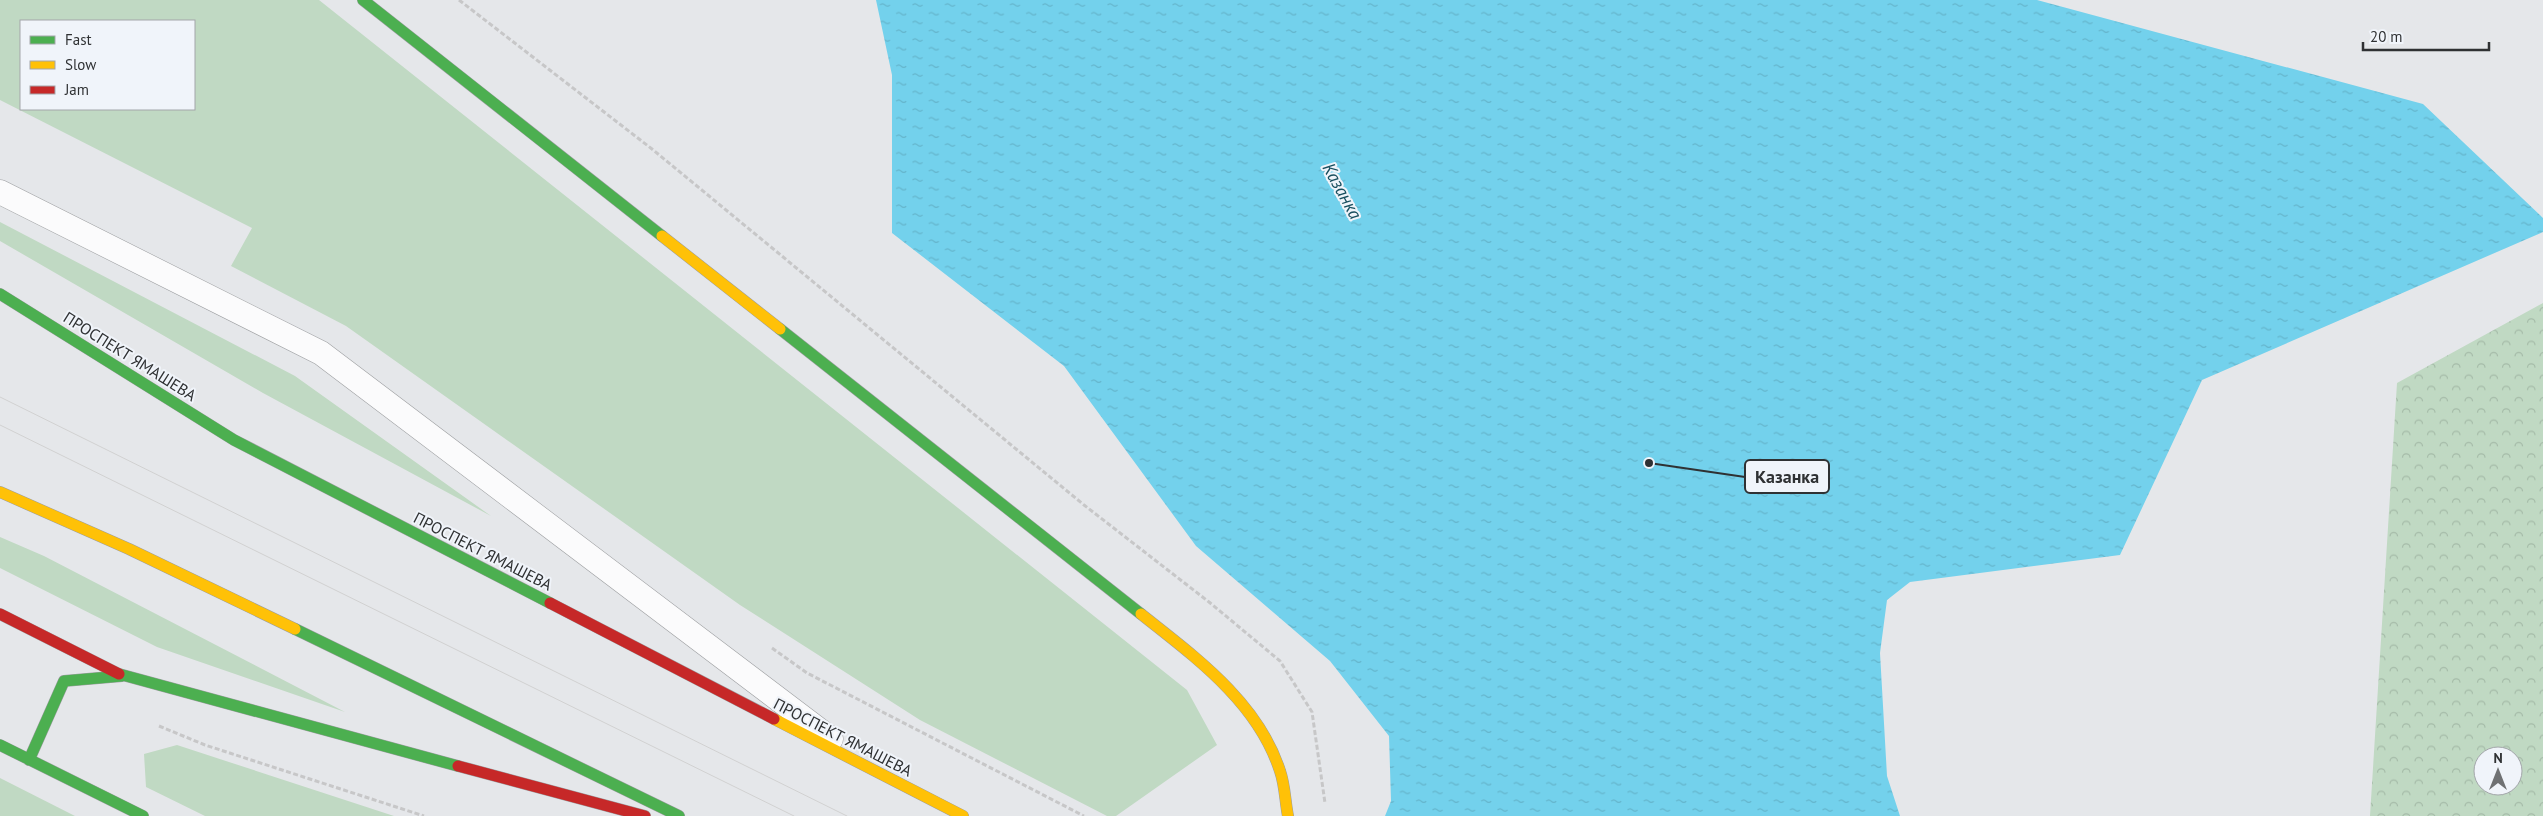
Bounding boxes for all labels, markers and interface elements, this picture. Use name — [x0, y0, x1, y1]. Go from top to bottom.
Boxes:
legend — [20, 20, 195, 110]
scale bar — [2363, 20, 2489, 52]
text: 20 m — [2370, 27, 2403, 46]
text: Fast — [65, 30, 92, 49]
text: Slow — [65, 55, 96, 74]
text: Jam — [64, 80, 89, 99]
water label: Казанка — [1318, 158, 1367, 223]
street label: ПРОСПЕКТ ЯМАШЕВА — [60, 307, 201, 405]
callout: Казанка — [1745, 460, 1829, 493]
text: Казанка — [1755, 465, 1819, 488]
street label: ПРОСПЕКТ ЯМАШЕВА — [410, 507, 556, 595]
street label: ПРОСПЕКТ ЯМАШЕВА — [770, 693, 916, 781]
north arrow — [2473, 746, 2523, 796]
text: N — [2493, 749, 2503, 767]

